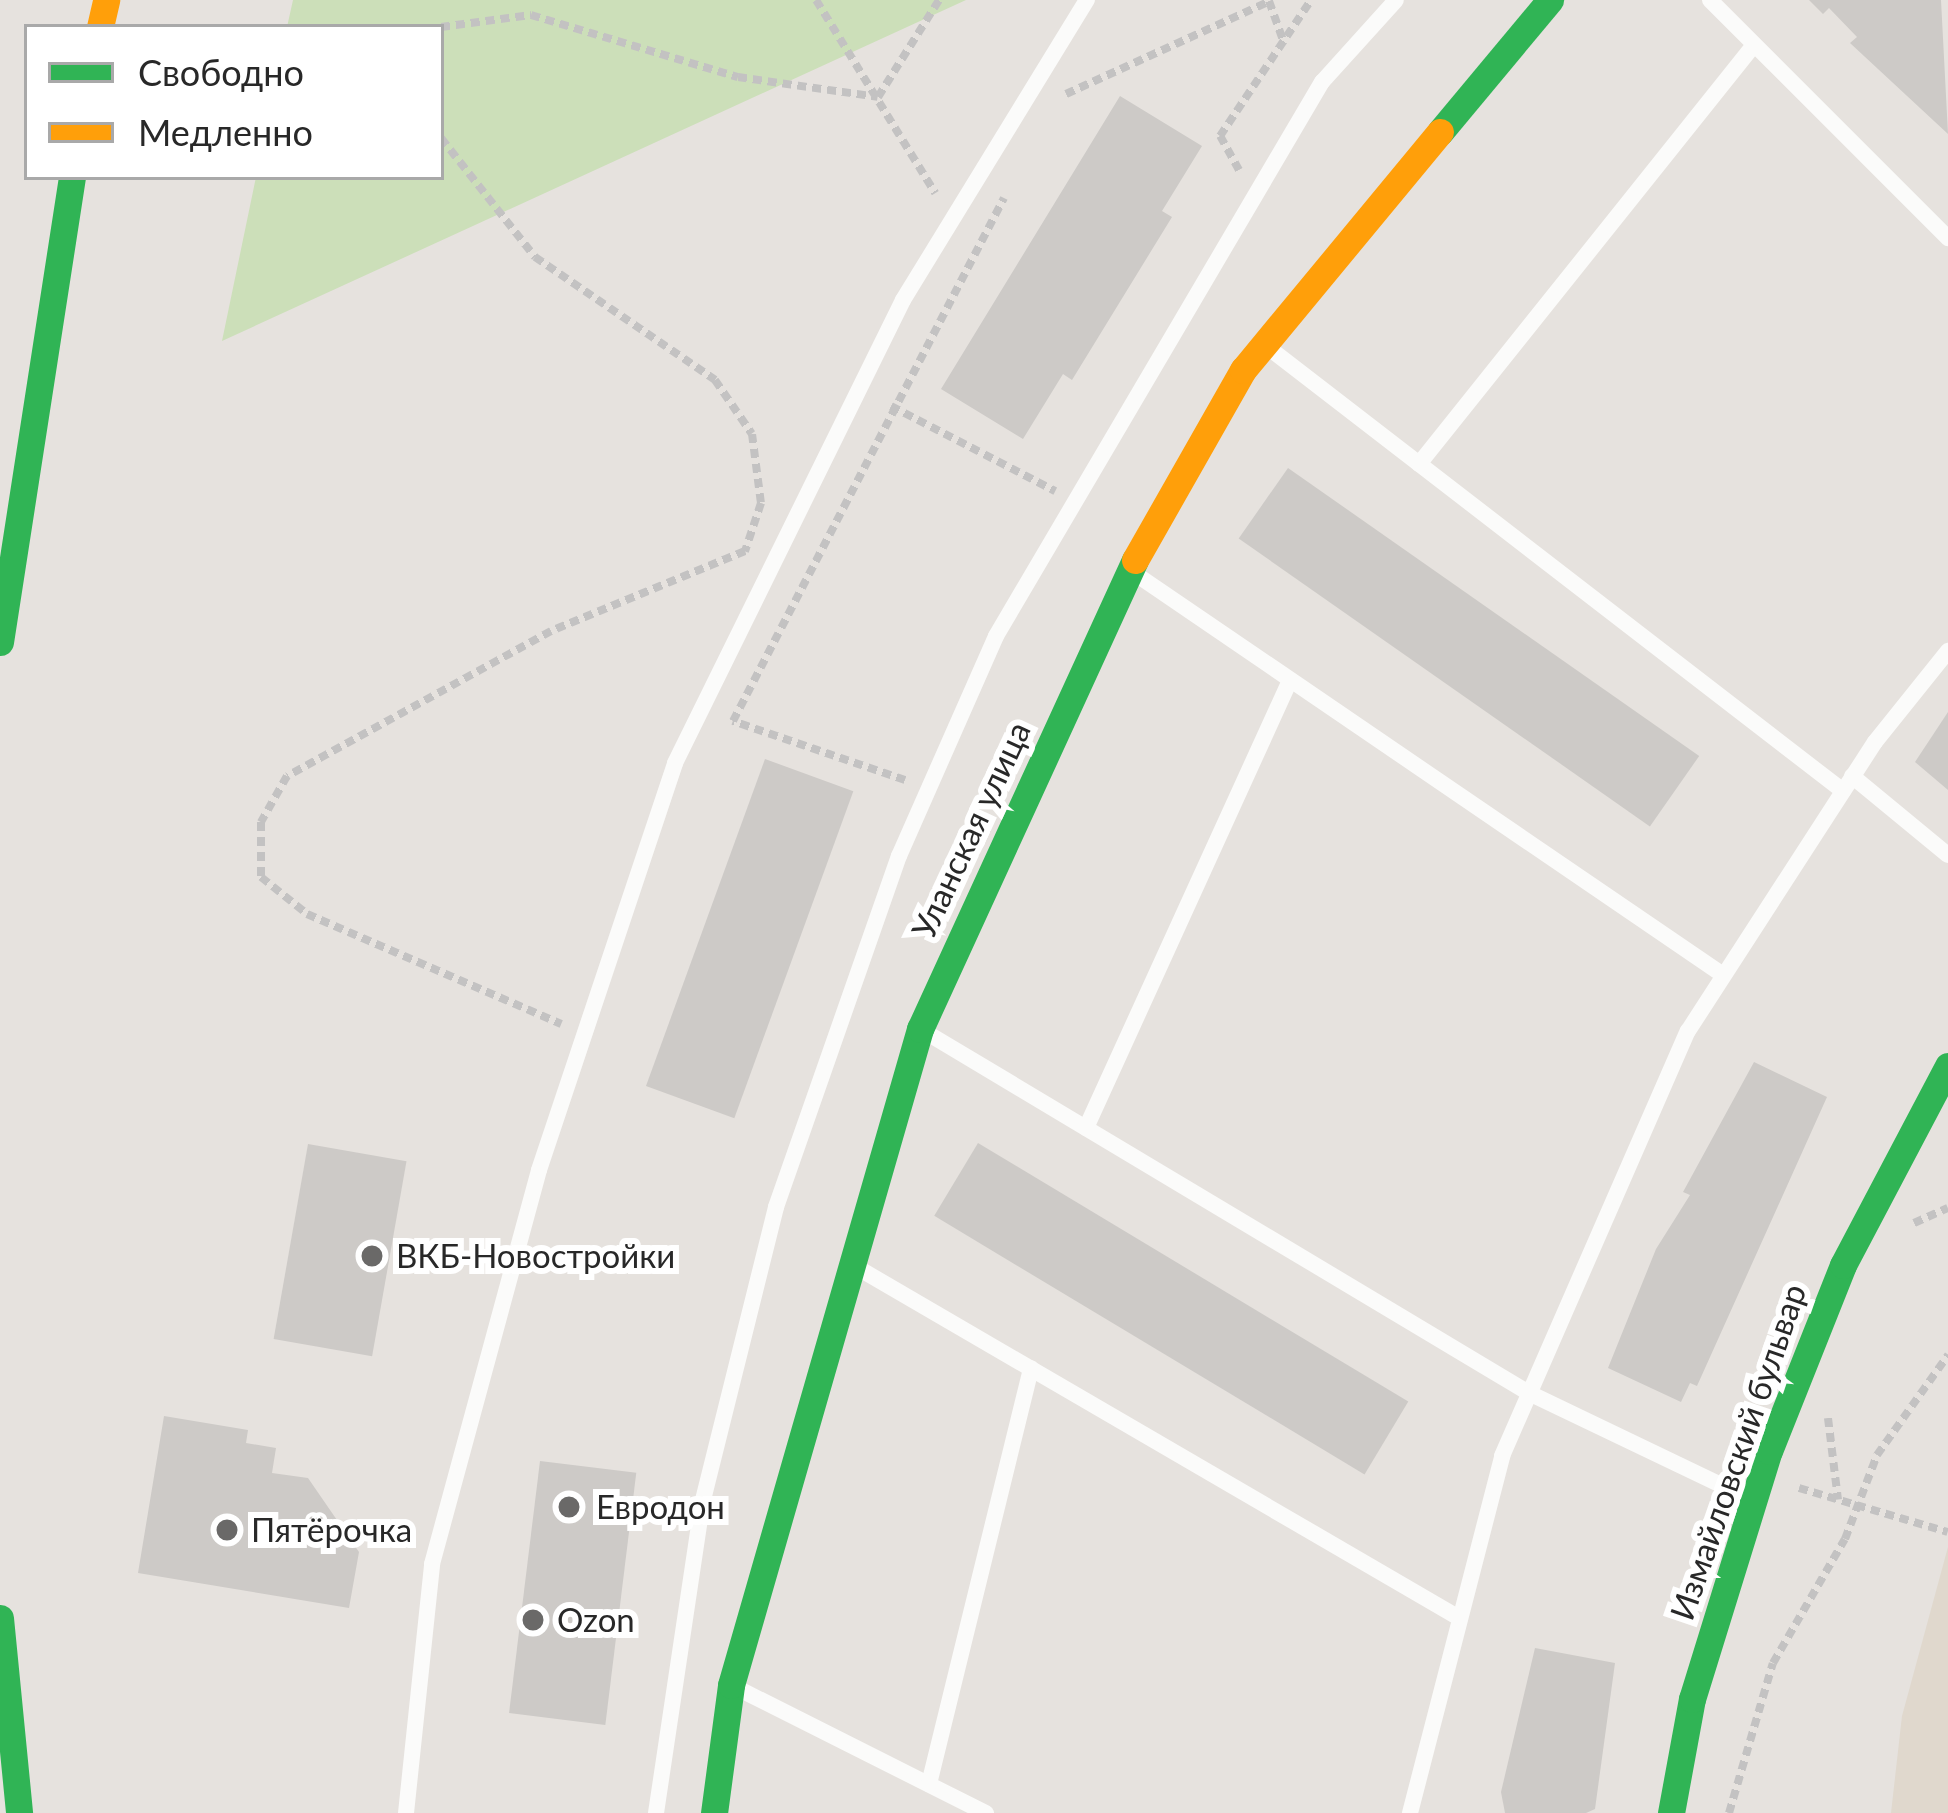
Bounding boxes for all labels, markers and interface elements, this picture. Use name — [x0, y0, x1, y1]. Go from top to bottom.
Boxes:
legend — [24, 24, 444, 180]
text: Свободно — [138, 50, 304, 94]
text: Медленно — [138, 110, 313, 154]
street label: Уланская улица — [903, 715, 1039, 945]
place label: ВКБ-Новостройки — [396, 1236, 675, 1276]
marker: ВКБ-Новостройки — [359, 1243, 385, 1269]
street label: Измайловский бульвар — [1662, 1279, 1814, 1625]
place label: Евродон — [596, 1487, 725, 1527]
marker: Евродон — [553, 1491, 585, 1523]
place label: Пятёрочка — [251, 1510, 412, 1550]
marker: Пятёрочка — [214, 1517, 240, 1543]
place label: Ozon — [557, 1600, 635, 1640]
marker: Ozon — [520, 1607, 546, 1633]

